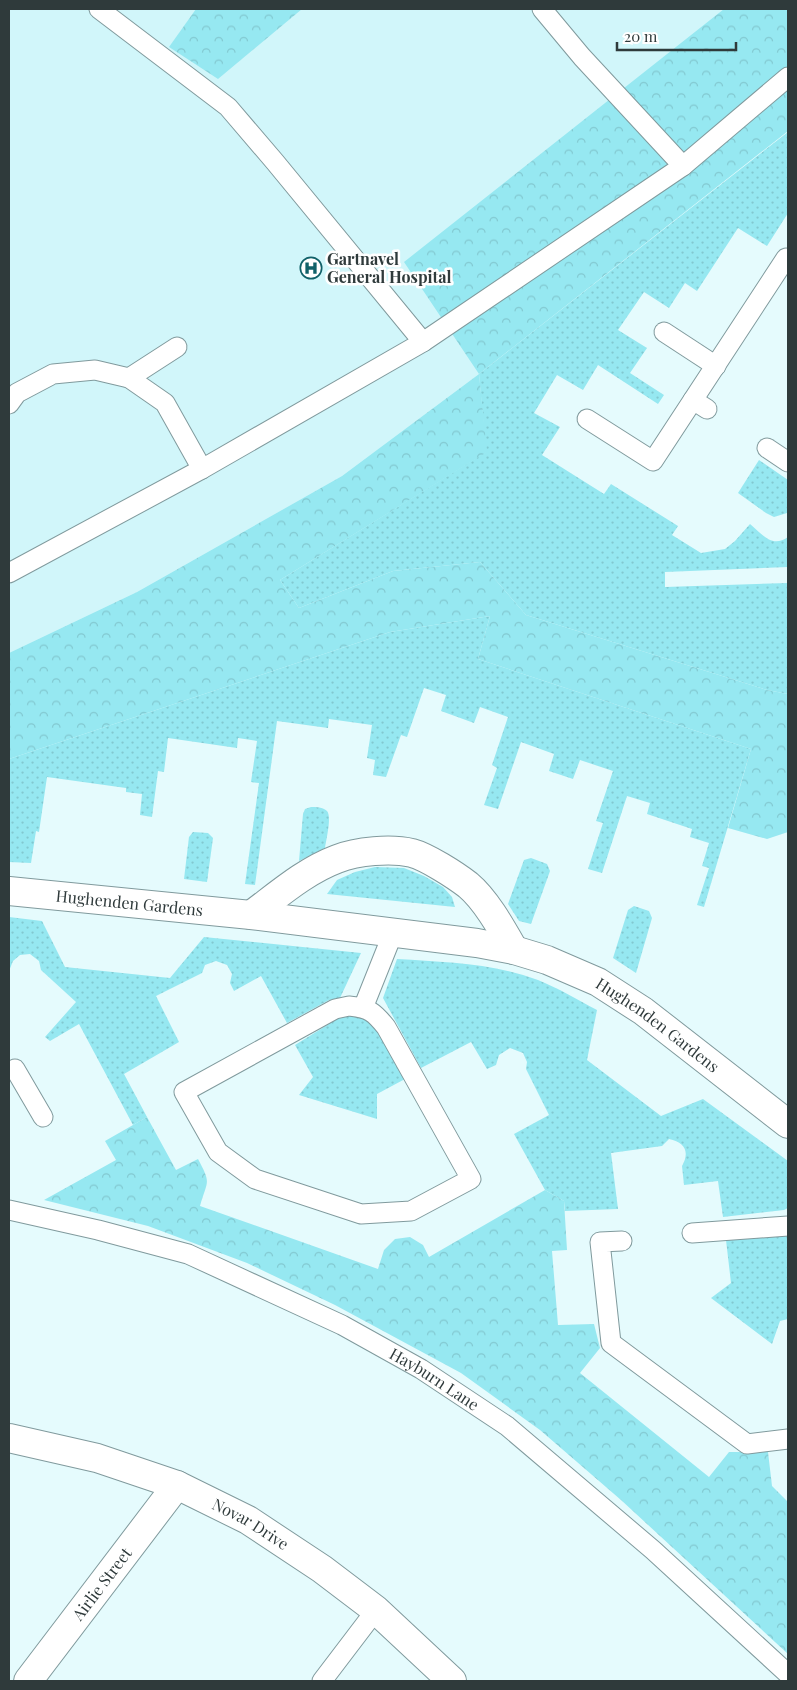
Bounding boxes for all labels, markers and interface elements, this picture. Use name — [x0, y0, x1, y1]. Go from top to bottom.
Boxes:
scale bar — [617, 20, 736, 52]
text: 20 m — [624, 26, 658, 46]
place label: Gartnavel General Hospital — [327, 248, 451, 287]
hospital icon: Gartnavel General Hospital — [299, 256, 323, 280]
street label: Hughenden Gardens — [55, 885, 204, 920]
street label: Hughenden Gardens — [592, 972, 724, 1077]
street label: Hayburn Lane — [386, 1343, 483, 1415]
street label: Novar Drive — [209, 1493, 293, 1554]
street label: Airlie Street — [66, 1543, 136, 1625]

